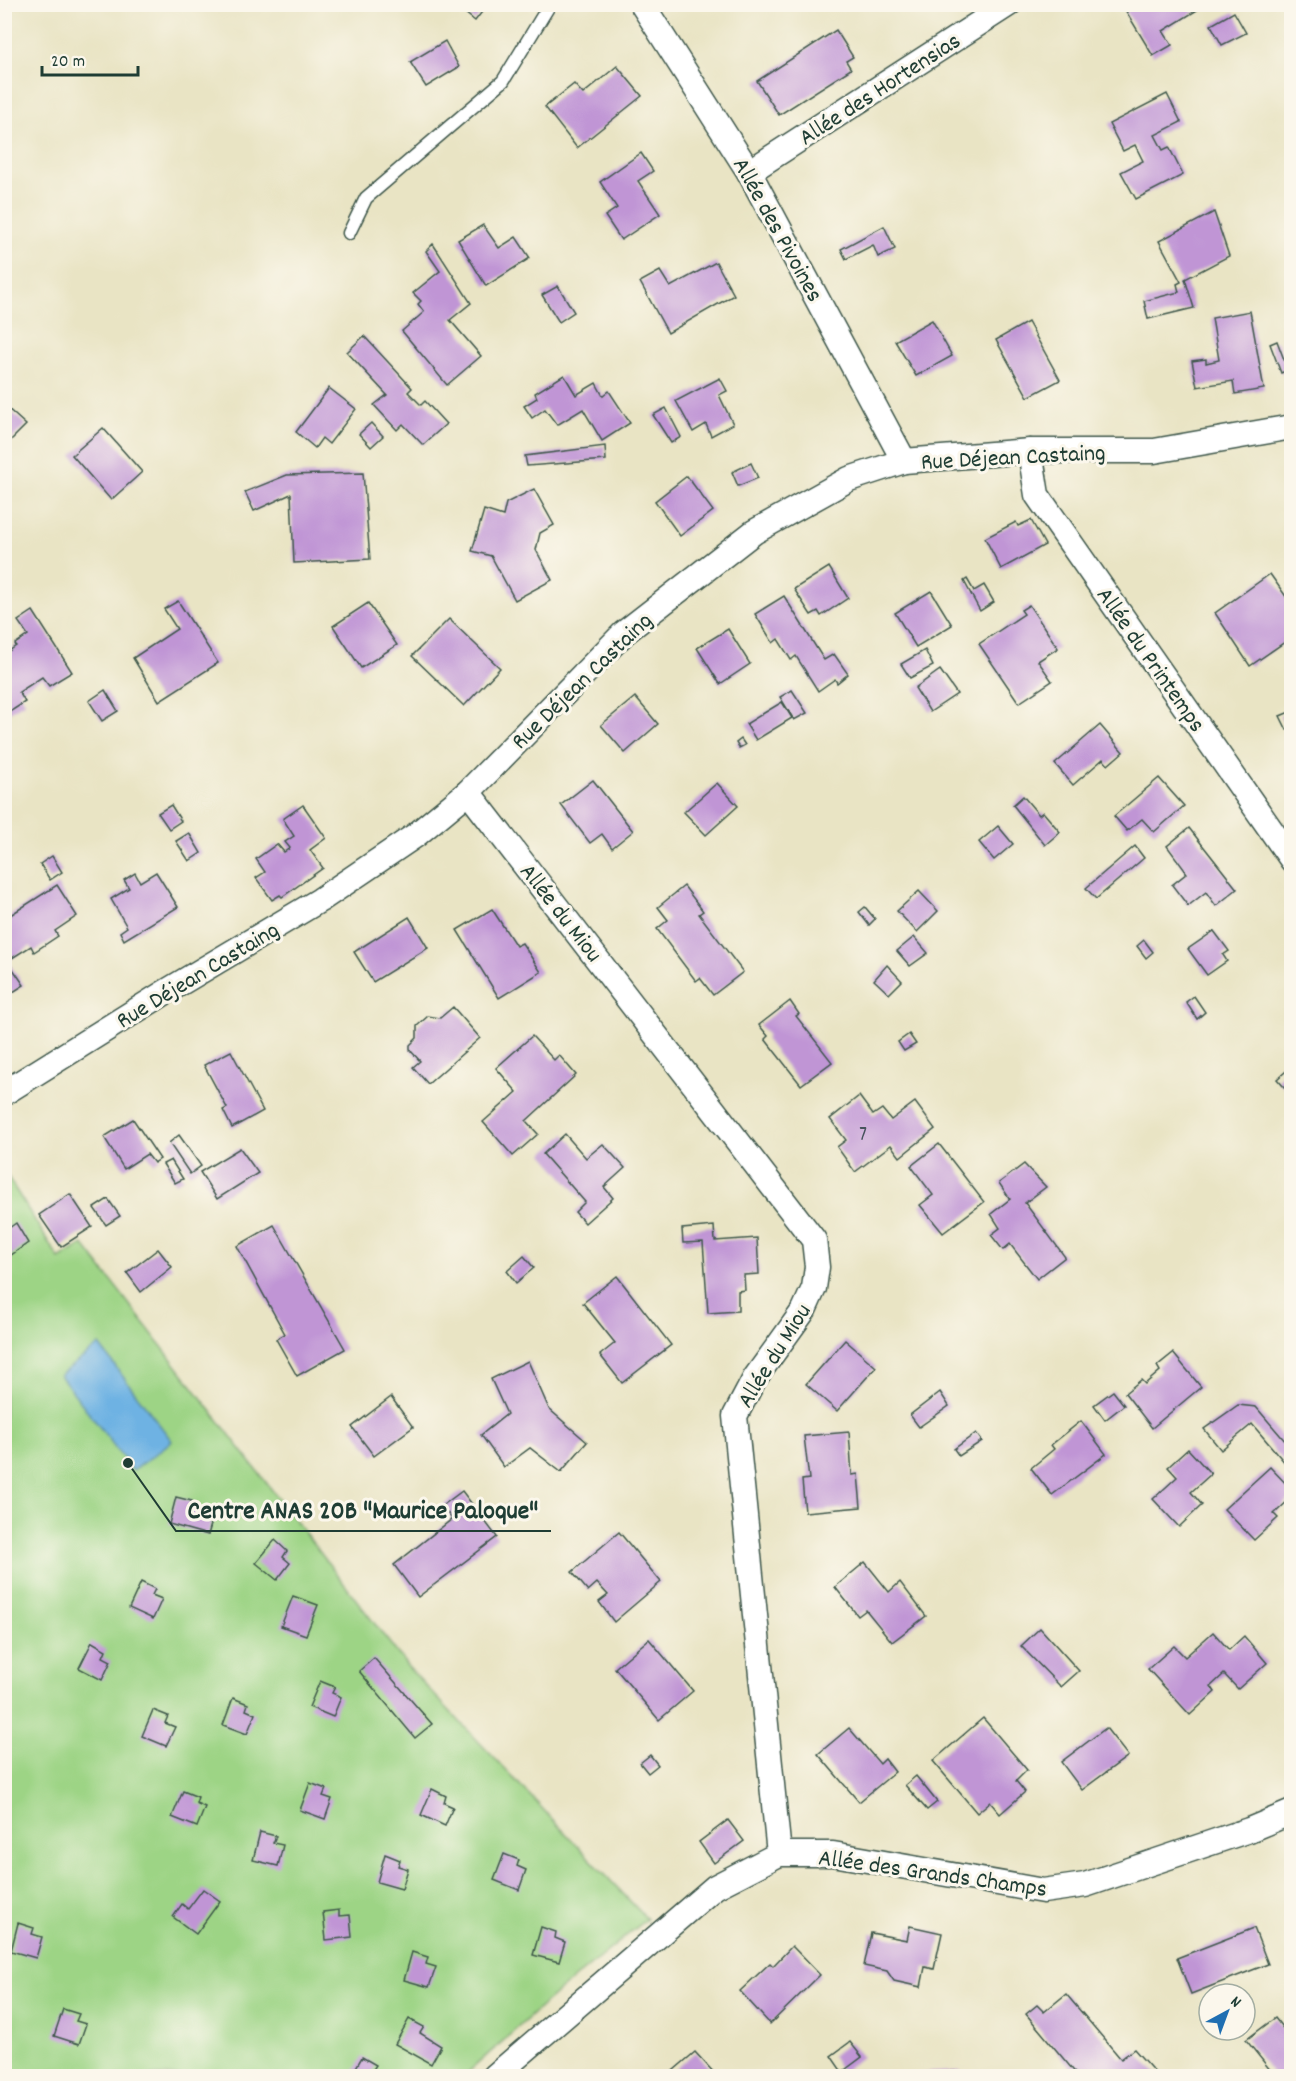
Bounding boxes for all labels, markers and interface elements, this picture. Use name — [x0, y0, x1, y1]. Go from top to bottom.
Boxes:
street label: Allée des Hortensias — [793, 25, 968, 156]
scale bar — [42, 39, 138, 77]
text: 20 m — [51, 50, 85, 75]
street label: Allée des Pivoines — [723, 152, 830, 309]
street label: Rue Déjean Castaing — [920, 437, 1106, 481]
street label: Allée du Printemps — [1087, 581, 1212, 740]
street label: Rue Déjean Castaing — [505, 606, 661, 759]
street label: Allée du Miou — [510, 857, 609, 971]
street label: Rue Déjean Castaing — [111, 914, 287, 1039]
house number: 7 — [859, 1121, 867, 1151]
street label: Allée du Miou — [730, 1298, 821, 1415]
callout: Centre ANAS 20B "Maurice Paloque" — [176, 1487, 551, 1531]
text: Centre ANAS 20B "Maurice Paloque" — [188, 1494, 538, 1531]
street label: Allée des Grands Champs — [816, 1842, 1049, 1908]
north arrow — [1197, 1982, 1257, 2042]
text: N — [1225, 1991, 1246, 2014]

